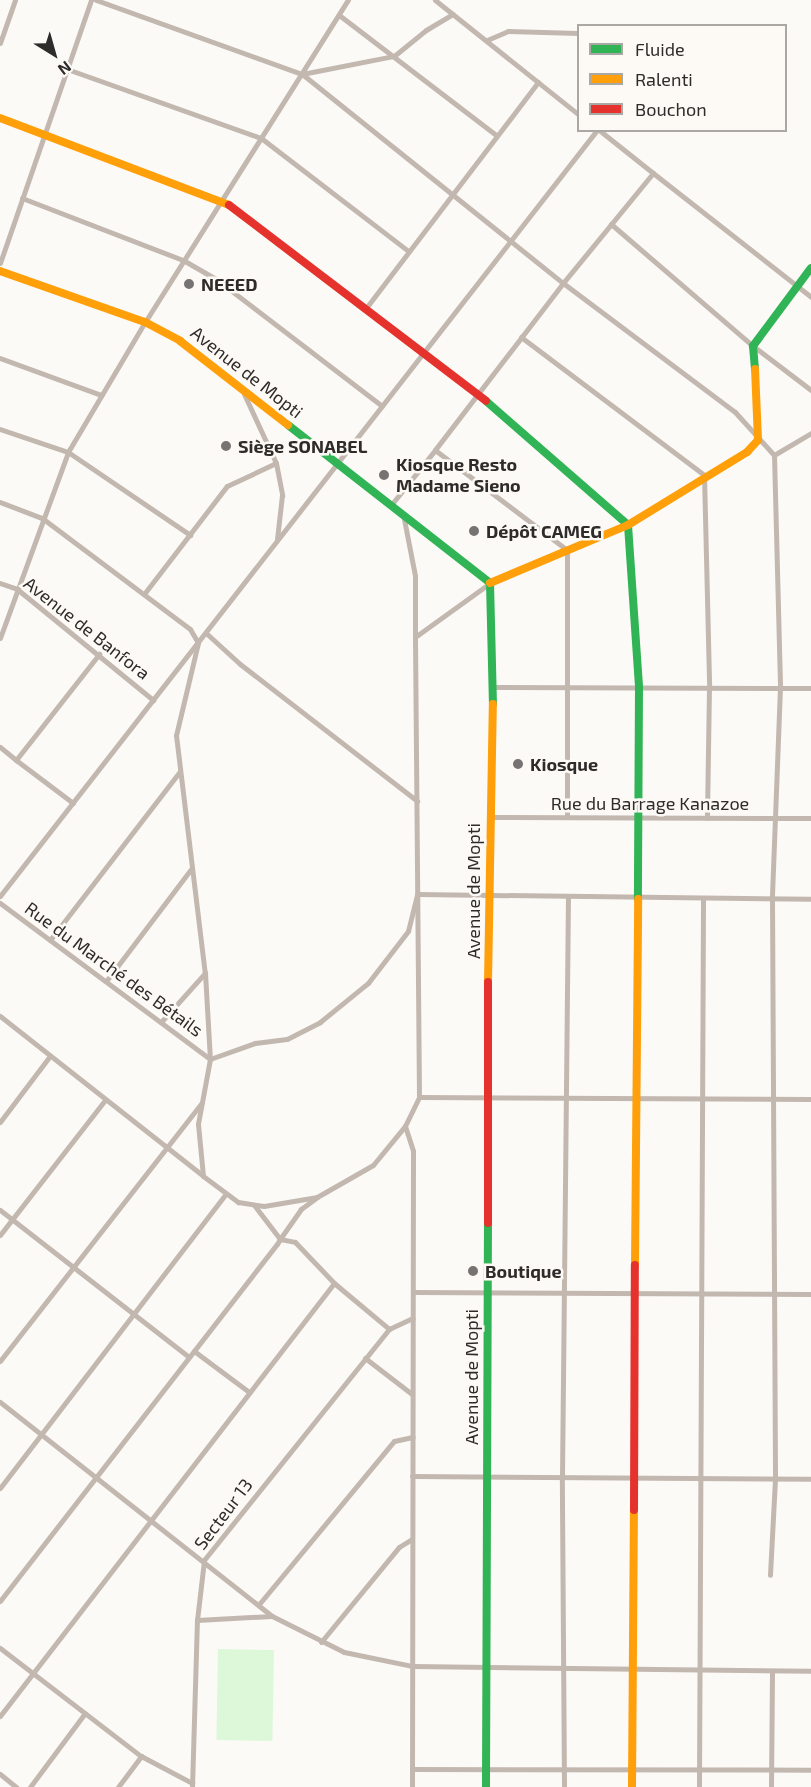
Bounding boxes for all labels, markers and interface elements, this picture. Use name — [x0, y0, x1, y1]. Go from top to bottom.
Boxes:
north arrow — [24, 24, 84, 84]
legend — [577, 24, 787, 132]
text: Fluide — [635, 38, 685, 60]
text: N — [55, 58, 75, 80]
text: Ralenti — [635, 68, 693, 90]
text: Bouchon — [635, 98, 707, 120]
place label: NEEED — [201, 273, 258, 295]
marker: NEEED — [182, 277, 196, 291]
street label: Avenue de Mopti — [187, 322, 307, 422]
place label: Siège SONABEL — [238, 435, 367, 457]
marker: Siège SONABEL — [219, 439, 233, 453]
place label: Kiosque Resto Madame Sieno — [396, 454, 521, 496]
marker: Kiosque Resto Madame Sieno — [377, 468, 391, 482]
place label: Dépôt CAMEG — [486, 520, 602, 542]
marker: Dépôt CAMEG — [467, 524, 481, 538]
street label: Avenue de Banfora — [20, 572, 154, 684]
place label: Kiosque — [530, 753, 598, 775]
marker: Kiosque — [511, 757, 525, 771]
street label: Rue du Barrage Kanazoe — [551, 792, 749, 814]
street label: Avenue de Mopti — [462, 823, 484, 959]
street label: Rue du Marché des Bétails — [21, 897, 207, 1041]
place label: Boutique — [485, 1260, 562, 1282]
marker: Boutique — [466, 1264, 480, 1278]
street label: Avenue de Mopti — [460, 1309, 482, 1445]
street label: Secteur 13 — [189, 1474, 257, 1554]

